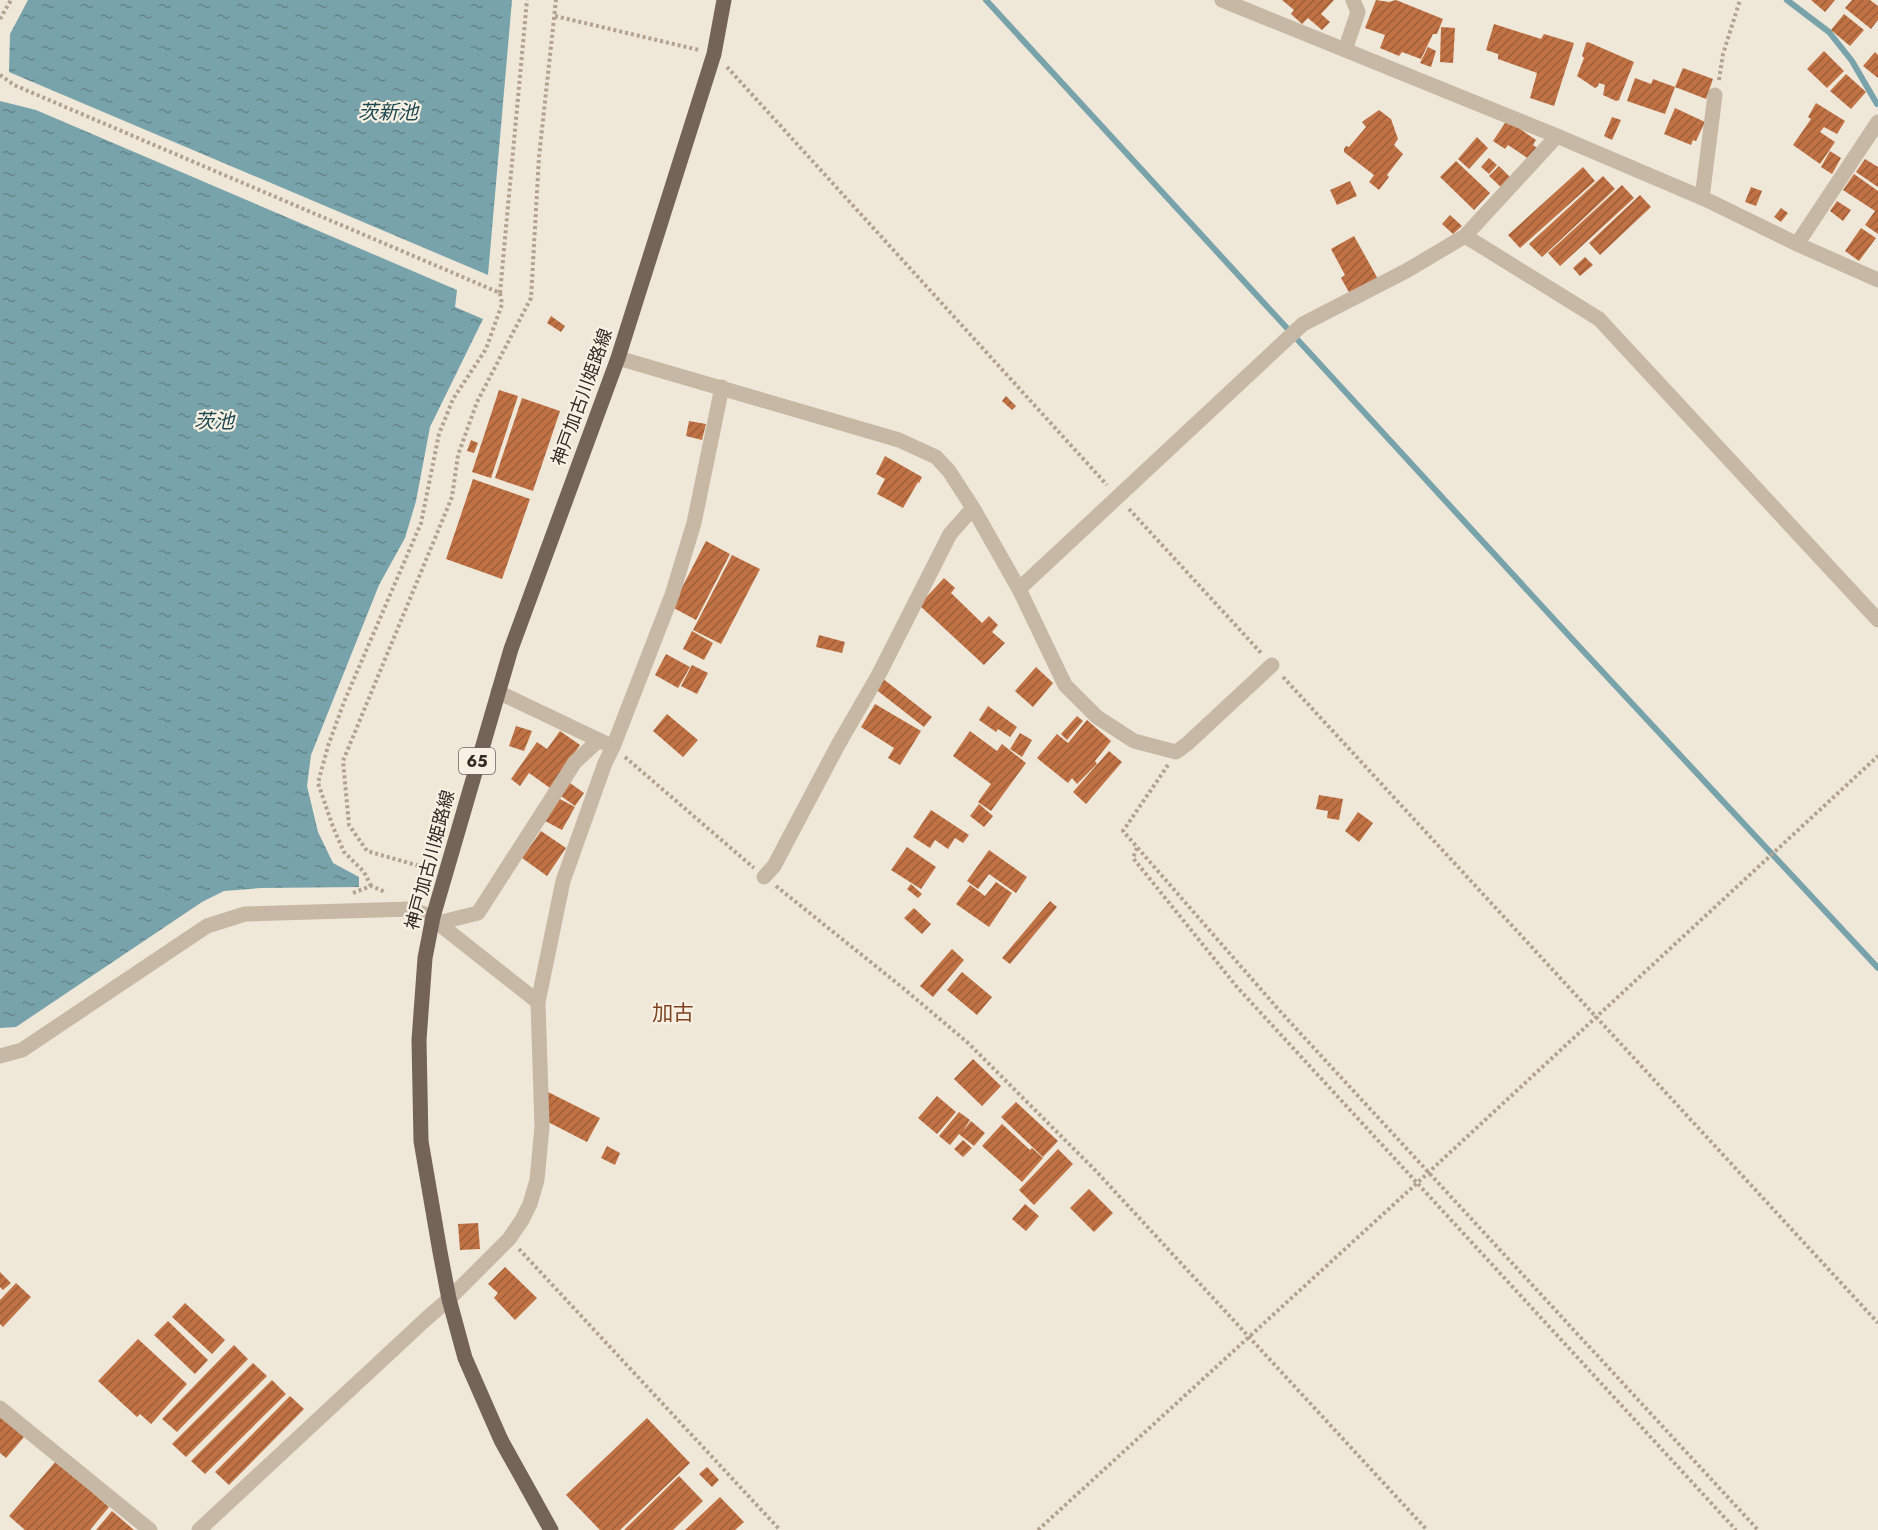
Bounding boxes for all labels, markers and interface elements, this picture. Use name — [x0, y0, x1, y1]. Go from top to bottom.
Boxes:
water label: 茨新池 — [358, 98, 420, 127]
street label: 神戸加古川姫路線 — [545, 325, 619, 469]
water label: 茨池 — [194, 407, 236, 436]
road number: 65 — [459, 748, 495, 774]
street label: 神戸加古川姫路線 — [399, 787, 461, 933]
district label: 加古 — [652, 998, 694, 1028]

